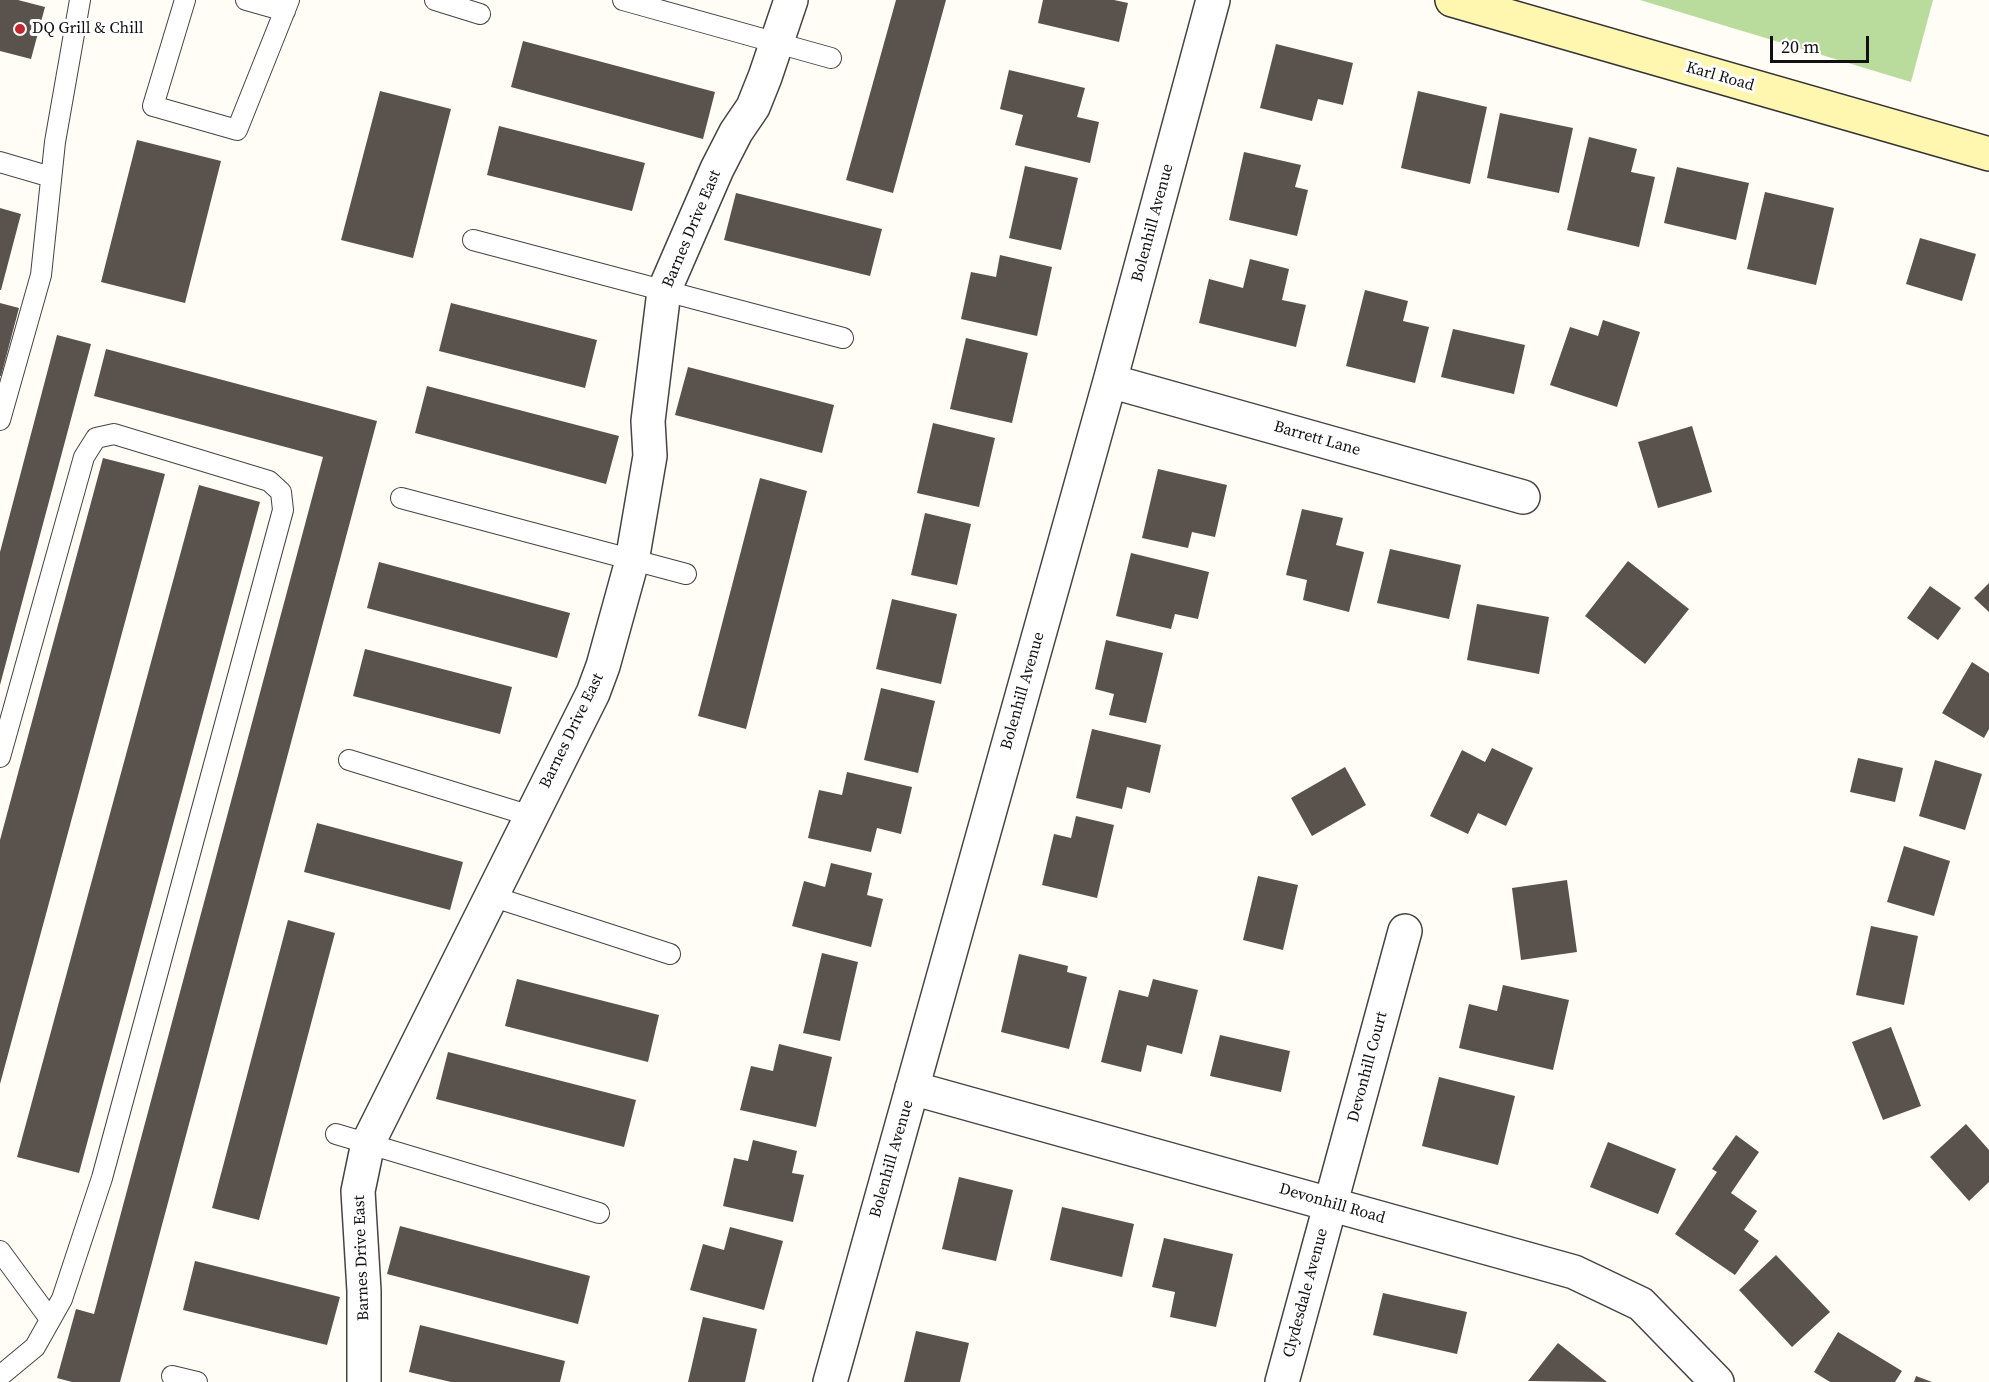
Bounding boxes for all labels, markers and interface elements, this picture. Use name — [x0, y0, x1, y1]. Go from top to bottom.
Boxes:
place label: DQ Grill & Chill — [32, 19, 144, 39]
marker: DQ Grill & Chill — [13, 22, 27, 36]
scale bar — [1773, 24, 1872, 62]
text: 20 m — [1781, 34, 1819, 59]
street label: Karl Road — [1684, 58, 1756, 96]
street label: Bolenhill Avenue — [1128, 162, 1178, 284]
street label: Barnes Drive East — [659, 167, 725, 291]
street label: Barrett Lane — [1271, 417, 1363, 461]
street label: Bolenhill Avenue — [997, 630, 1049, 752]
street label: Barnes Drive East — [536, 670, 608, 792]
street label: Devonhill Court — [1344, 1010, 1392, 1124]
street label: Bolenhill Avenue — [866, 1098, 918, 1220]
street label: Devonhill Road — [1277, 1180, 1387, 1228]
street label: Barnes Drive East — [350, 1195, 374, 1321]
street label: Clydesdale Avenue — [1280, 1226, 1332, 1360]

